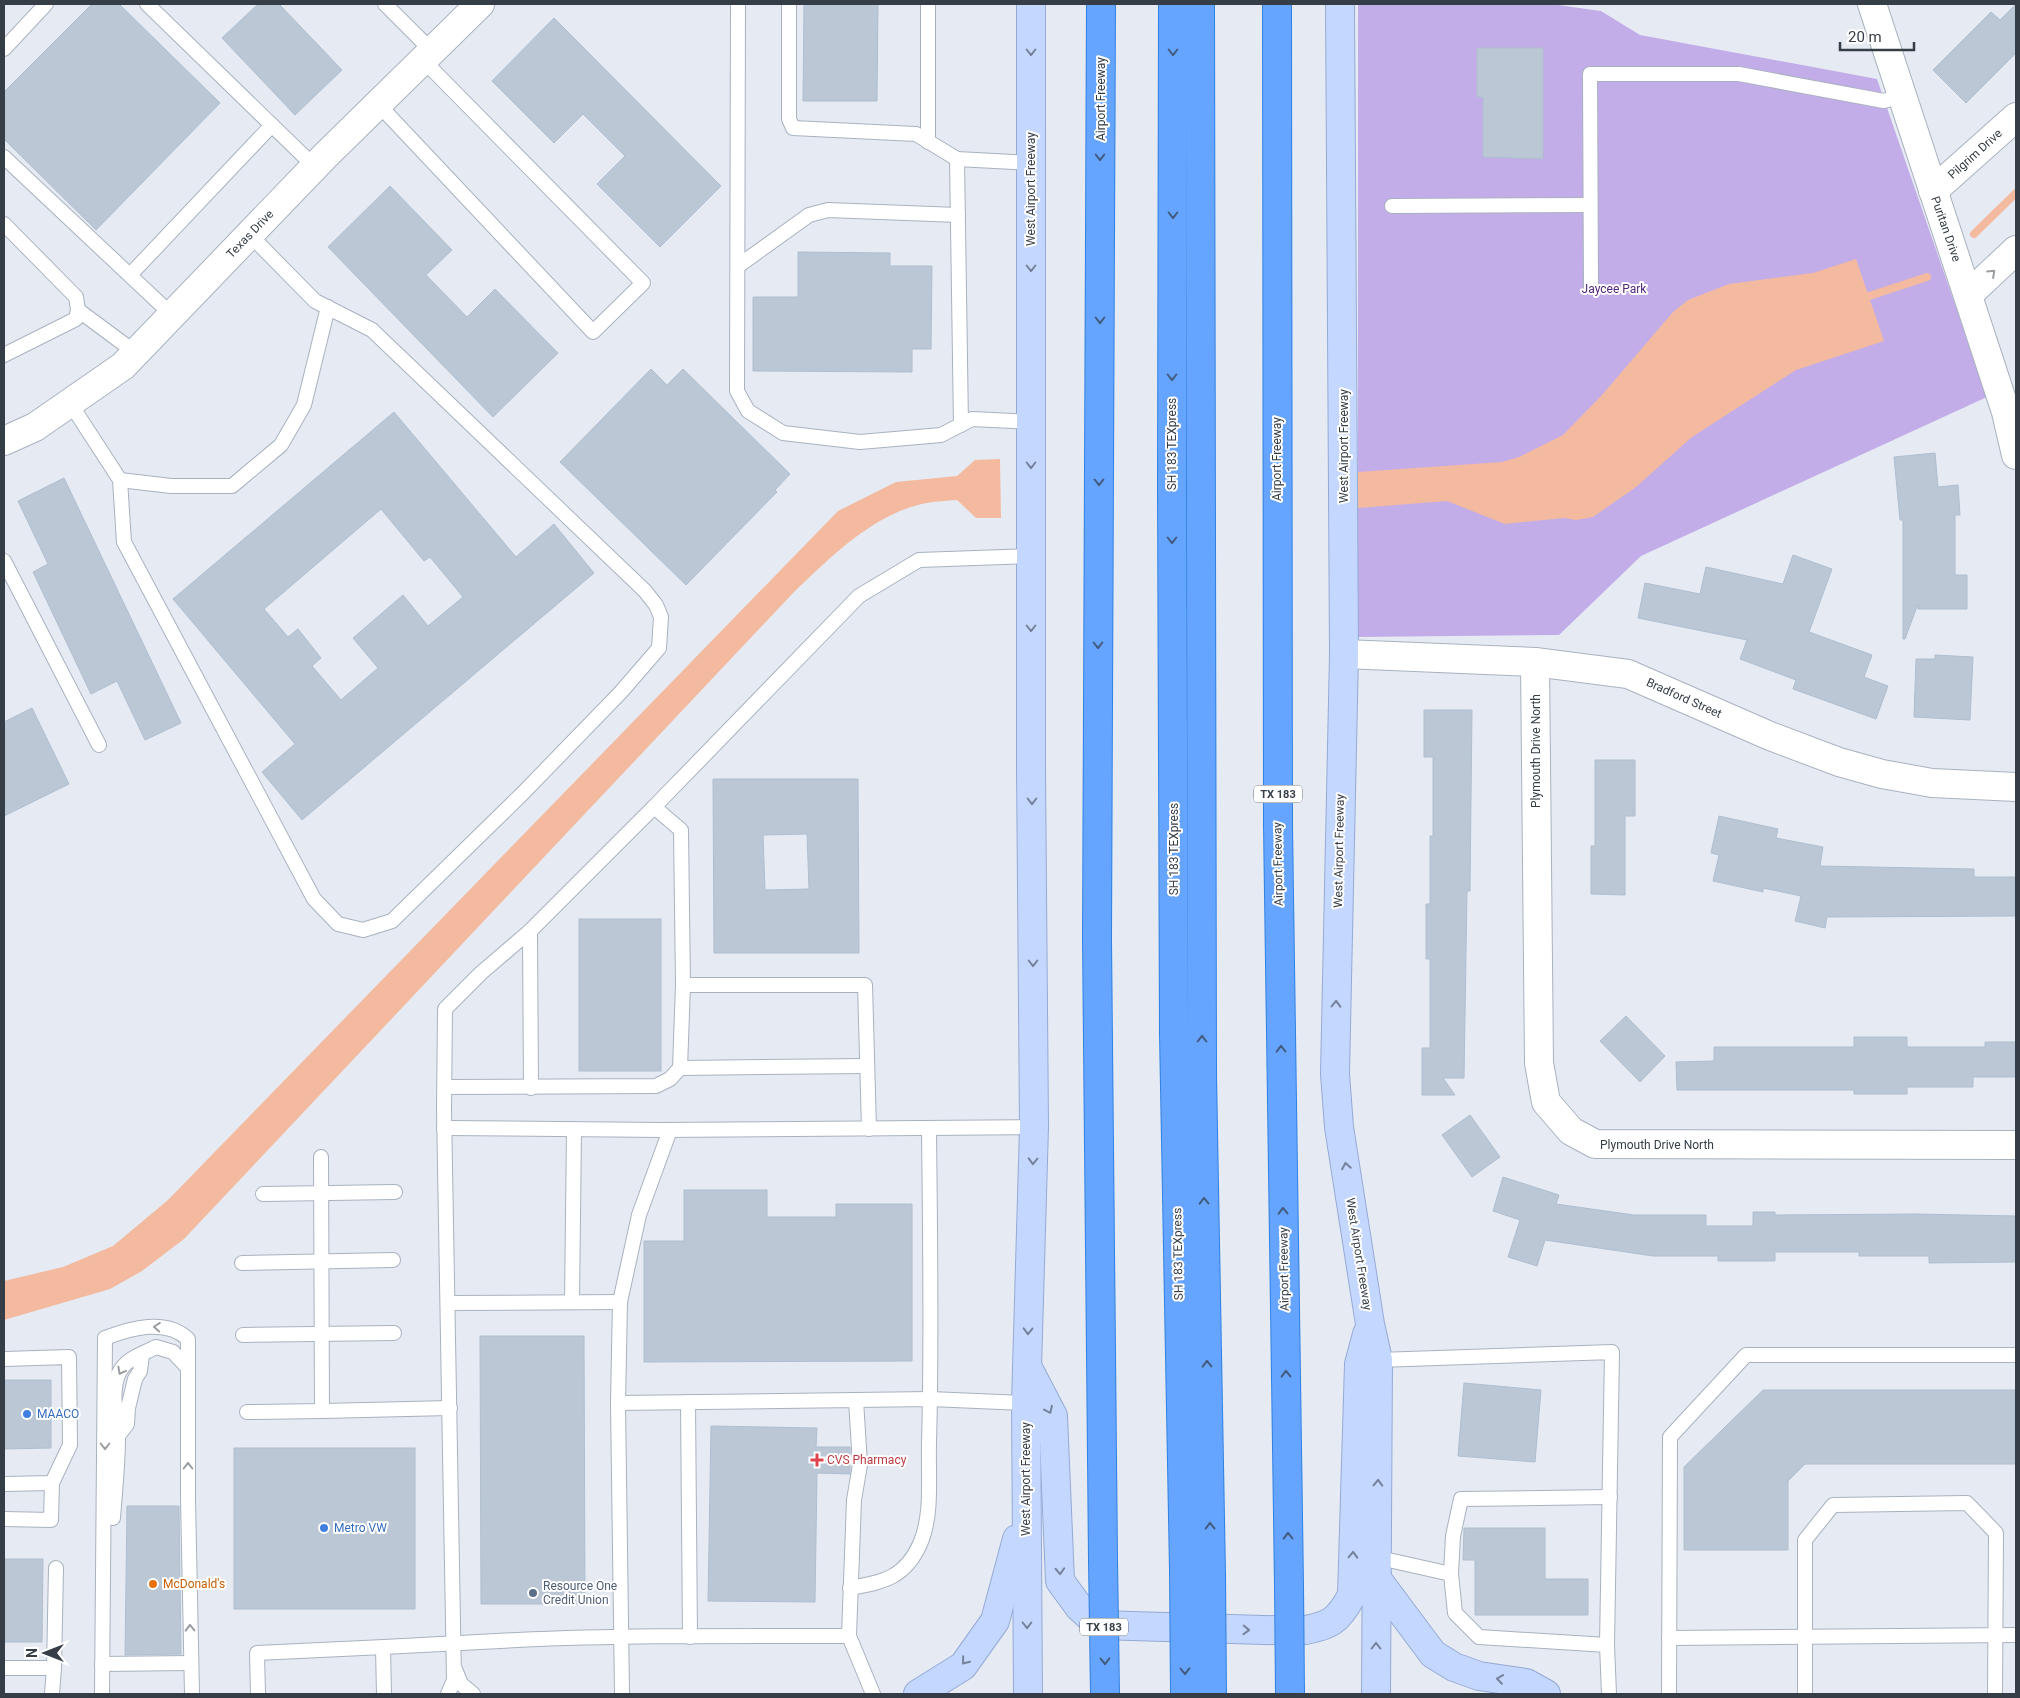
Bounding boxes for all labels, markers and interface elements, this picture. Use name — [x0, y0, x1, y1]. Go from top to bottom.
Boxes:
scale bar — [1840, 20, 1914, 52]
text: 20 m — [1848, 28, 1882, 46]
one-way arrow — [1026, 49, 1036, 57]
one-way arrow — [1168, 49, 1178, 57]
street label: Airport Freeway — [1094, 57, 1108, 141]
street label: Pilgrim Drive — [1945, 126, 2005, 182]
street label: West Airport Freeway — [1024, 132, 1038, 246]
one-way arrow — [1095, 154, 1105, 162]
street label: Puritan Drive — [1928, 194, 1964, 264]
street label: Texas Drive — [224, 207, 276, 261]
one-way arrow — [1168, 212, 1178, 219]
one-way arrow — [1026, 264, 1036, 272]
one-way arrow — [1987, 270, 1996, 279]
park label: Jaycee Park — [1582, 282, 1647, 296]
one-way arrow — [1095, 316, 1105, 324]
one-way arrow — [1167, 374, 1177, 382]
street label: West Airport Freeway — [1337, 389, 1351, 503]
street label: SH 183 TEXpress — [1165, 398, 1179, 490]
street label: Airport Freeway — [1270, 417, 1284, 501]
one-way arrow — [1026, 462, 1036, 469]
one-way arrow — [1094, 479, 1104, 487]
one-way arrow — [1167, 536, 1177, 544]
one-way arrow — [1026, 624, 1036, 632]
one-way arrow — [1093, 642, 1103, 649]
street label: Bradford Street — [1644, 675, 1724, 721]
street label: Plymouth Drive North — [1529, 694, 1543, 808]
road number: TX 183 — [1254, 786, 1302, 802]
street label: West Airport Freeway — [1331, 794, 1347, 908]
one-way arrow — [1026, 797, 1037, 805]
street label: SH 183 TEXpress — [1167, 803, 1181, 895]
street label: Airport Freeway — [1270, 822, 1286, 906]
one-way arrow — [1028, 960, 1038, 968]
one-way arrow — [1331, 1000, 1341, 1008]
one-way arrow — [1197, 1034, 1207, 1042]
one-way arrow — [1276, 1044, 1286, 1052]
street label: Plymouth Drive North — [1600, 1138, 1714, 1152]
one-way arrow — [1028, 1158, 1038, 1165]
one-way arrow — [1341, 1161, 1351, 1170]
one-way arrow — [1199, 1197, 1209, 1204]
street label: West Airport Freeway — [1343, 1197, 1375, 1312]
one-way arrow — [1278, 1207, 1289, 1215]
street label: SH 183 TEXpress — [1170, 1208, 1186, 1300]
street label: Airport Freeway — [1276, 1227, 1292, 1311]
one-way arrow — [152, 1322, 160, 1333]
one-way arrow — [1022, 1328, 1033, 1336]
one-way arrow — [1201, 1359, 1212, 1367]
one-way arrow — [118, 1366, 128, 1375]
one-way arrow — [1281, 1369, 1291, 1377]
one-way arrow — [1043, 1405, 1053, 1414]
place label: MAACO — [37, 1407, 79, 1421]
marker: MAACO — [21, 1408, 33, 1420]
street label: West Airport Freeway — [1019, 1422, 1033, 1536]
one-way arrow — [100, 1443, 110, 1451]
place label: CVS Pharmacy — [827, 1453, 907, 1467]
marker: CVS Pharmacy — [811, 1454, 823, 1466]
one-way arrow — [183, 1461, 193, 1469]
one-way arrow — [1372, 1479, 1383, 1487]
place label: Metro VW — [334, 1521, 387, 1535]
marker: Metro VW — [318, 1522, 330, 1534]
one-way arrow — [1205, 1522, 1215, 1530]
one-way arrow — [1283, 1532, 1293, 1540]
one-way arrow — [1348, 1551, 1358, 1558]
one-way arrow — [1055, 1568, 1065, 1576]
place label: McDonald's — [163, 1577, 225, 1591]
marker: McDonald's — [147, 1578, 159, 1590]
place label: Resource One Credit Union — [543, 1579, 617, 1607]
marker: Resource One Credit Union — [527, 1587, 539, 1599]
road number: TX 183 — [1080, 1618, 1128, 1635]
one-way arrow — [1022, 1622, 1032, 1629]
one-way arrow — [185, 1624, 195, 1632]
one-way arrow — [1242, 1624, 1250, 1635]
north arrow — [20, 1628, 70, 1678]
one-way arrow — [1371, 1641, 1381, 1649]
text: N — [24, 1648, 40, 1658]
one-way arrow — [963, 1655, 971, 1664]
one-way arrow — [1100, 1658, 1110, 1666]
one-way arrow — [1180, 1668, 1190, 1675]
one-way arrow — [1496, 1675, 1505, 1685]

